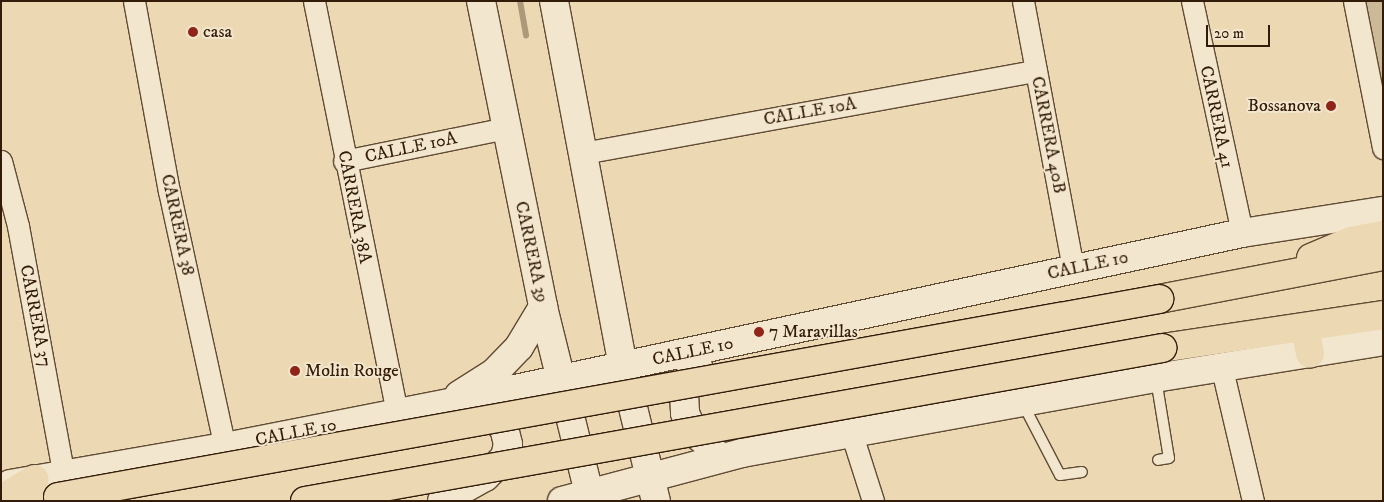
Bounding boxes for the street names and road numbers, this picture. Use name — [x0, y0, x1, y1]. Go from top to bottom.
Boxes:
street label: CARRERA 41 — [1195, 64, 1237, 170]
street label: CARRERA 40B — [1026, 75, 1070, 195]
street label: CALLE 10A — [762, 93, 858, 131]
street label: CALLE 10A — [363, 128, 459, 168]
street label: CARRERA 38A — [332, 149, 376, 265]
street label: CARRERA 38 — [156, 172, 198, 278]
street label: CARRERA 39 — [510, 199, 552, 305]
street label: CALLE 10 — [1046, 247, 1130, 285]
street label: CARRERA 37 — [15, 263, 55, 369]
street label: CALLE 10 — [651, 333, 735, 371]
street label: CALLE 10 — [254, 415, 338, 451]

